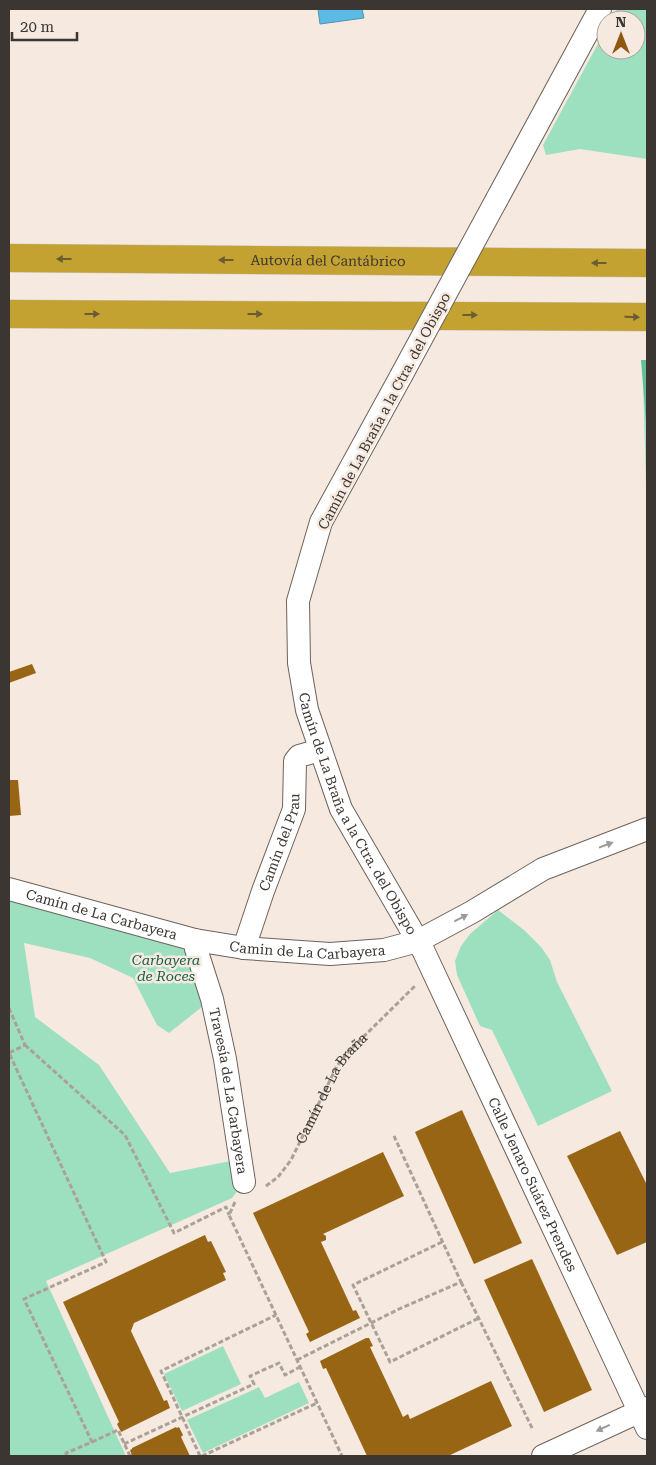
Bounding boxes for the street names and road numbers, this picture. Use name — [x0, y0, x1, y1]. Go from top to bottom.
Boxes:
street label: Autovía del Cantábrico — [250, 252, 406, 269]
street label: Camín de La Braña a la Ctra. del Obispo — [314, 290, 454, 532]
street label: Camín de La Braña a la Ctra. del Obispo — [296, 691, 420, 938]
street label: Camín del Prau — [256, 793, 302, 893]
street label: Camín de La Carbayera — [24, 886, 179, 943]
street label: Camin de La Carbayera — [228, 938, 386, 962]
street label: Travesía de La Carbayera — [206, 1006, 251, 1176]
street label: Camín de La Braña — [292, 1029, 371, 1146]
street label: Calle Jenaro Suárez Prendes — [485, 1095, 581, 1274]

